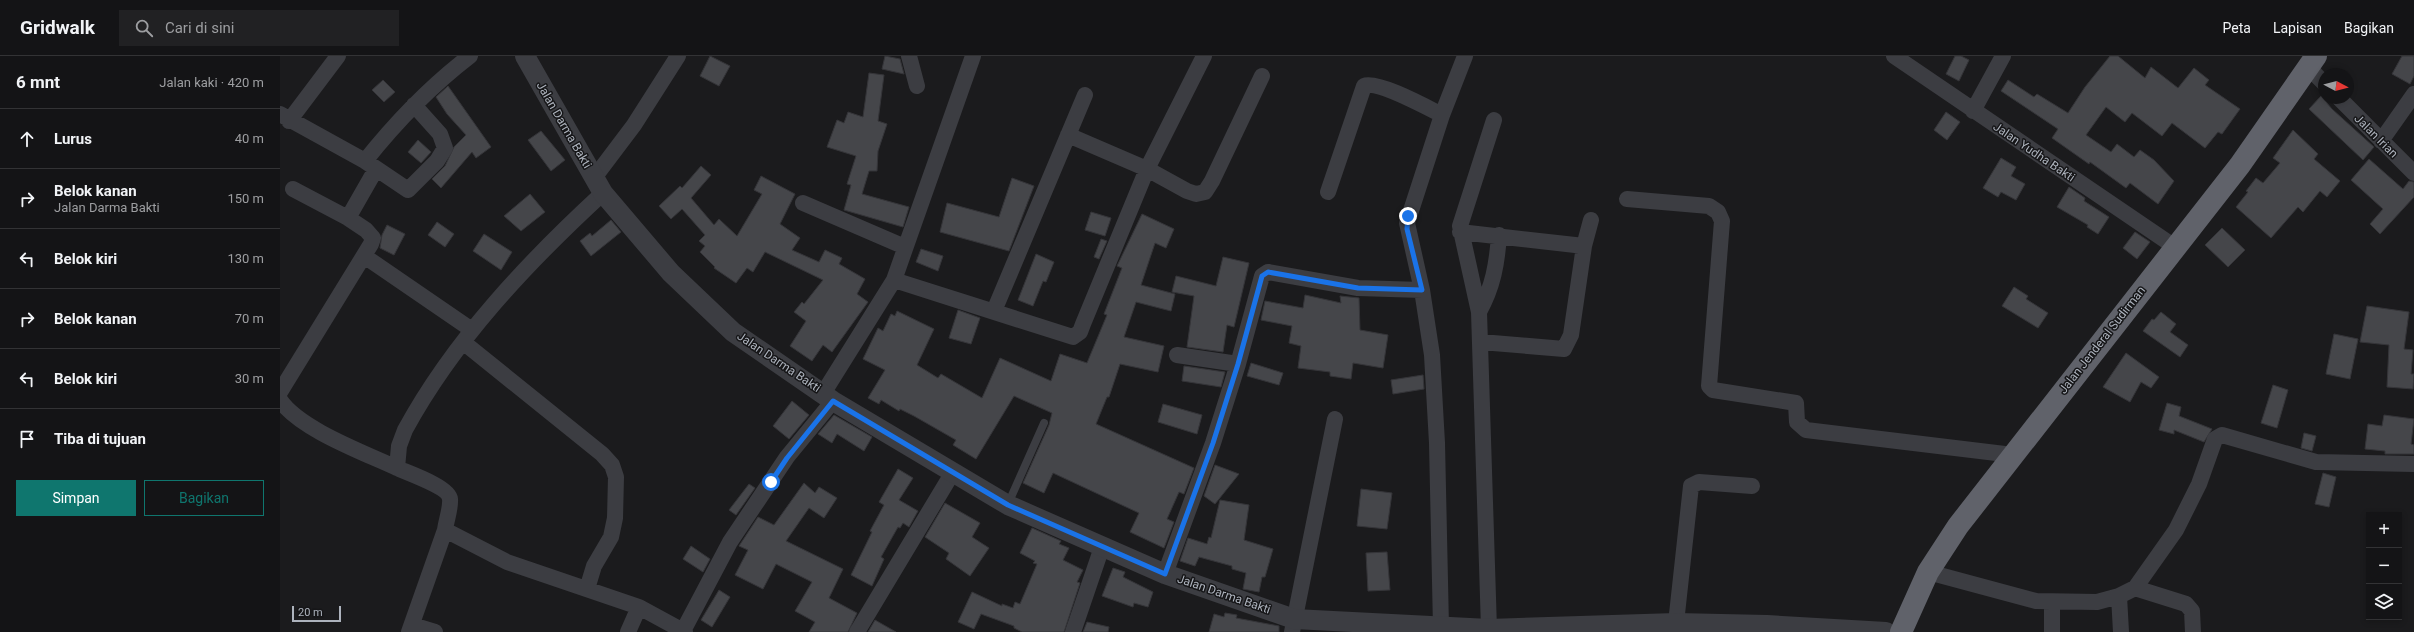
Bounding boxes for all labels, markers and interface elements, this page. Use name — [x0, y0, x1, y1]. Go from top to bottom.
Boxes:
search box — [119, 10, 399, 46]
text: Gridwalk — [20, 16, 95, 39]
icon: search — [133, 17, 155, 39]
text: Cari di sini — [165, 19, 234, 37]
text: Peta — [2223, 20, 2251, 36]
text: Lapisan — [2273, 20, 2322, 36]
text: Bagikan — [2344, 20, 2394, 36]
north arrow — [2318, 68, 2354, 104]
text: 6 mnt — [16, 72, 60, 92]
text: Jalan kaki · 420 m — [159, 75, 264, 90]
street label: Jalan Darma Bakti — [534, 79, 595, 171]
street label: Jalan Irian — [2351, 111, 2401, 161]
street label: Jalan Yudha Bakti — [1990, 119, 2078, 185]
icon: ahead — [16, 128, 38, 150]
text: Lurus — [54, 130, 92, 148]
text: 40 m — [235, 131, 264, 146]
text: Belok kanan — [54, 182, 137, 200]
icon: right — [16, 188, 38, 210]
text: 150 m — [227, 191, 264, 206]
text: Jalan Darma Bakti — [54, 200, 160, 215]
route end — [1399, 207, 1417, 225]
icon: left — [16, 248, 38, 270]
text: Belok kiri — [54, 250, 117, 268]
text: 130 m — [227, 251, 264, 266]
street label: Jalan Jenderal Sudirman — [2056, 284, 2148, 396]
icon: right — [16, 308, 38, 330]
text: Belok kanan — [54, 310, 137, 328]
text: 70 m — [235, 311, 264, 326]
street label: Jalan Darma Bakti — [735, 329, 823, 395]
icon: left — [16, 368, 38, 390]
text: Belok kiri — [54, 370, 117, 388]
text: 30 m — [235, 371, 264, 386]
icon: arrive — [16, 428, 38, 450]
text: Tiba di tujuan — [54, 430, 146, 448]
route start — [762, 473, 780, 491]
button: Simpan — [16, 480, 136, 516]
button: Bagikan — [144, 480, 264, 516]
map controls — [2366, 512, 2402, 620]
button: + — [2366, 512, 2402, 548]
button: − — [2366, 548, 2402, 584]
street label: Jalan Darma Bakti — [1176, 571, 1273, 617]
button: layers — [2366, 584, 2402, 620]
scale bar — [292, 604, 341, 623]
text: 20 m — [298, 606, 323, 619]

